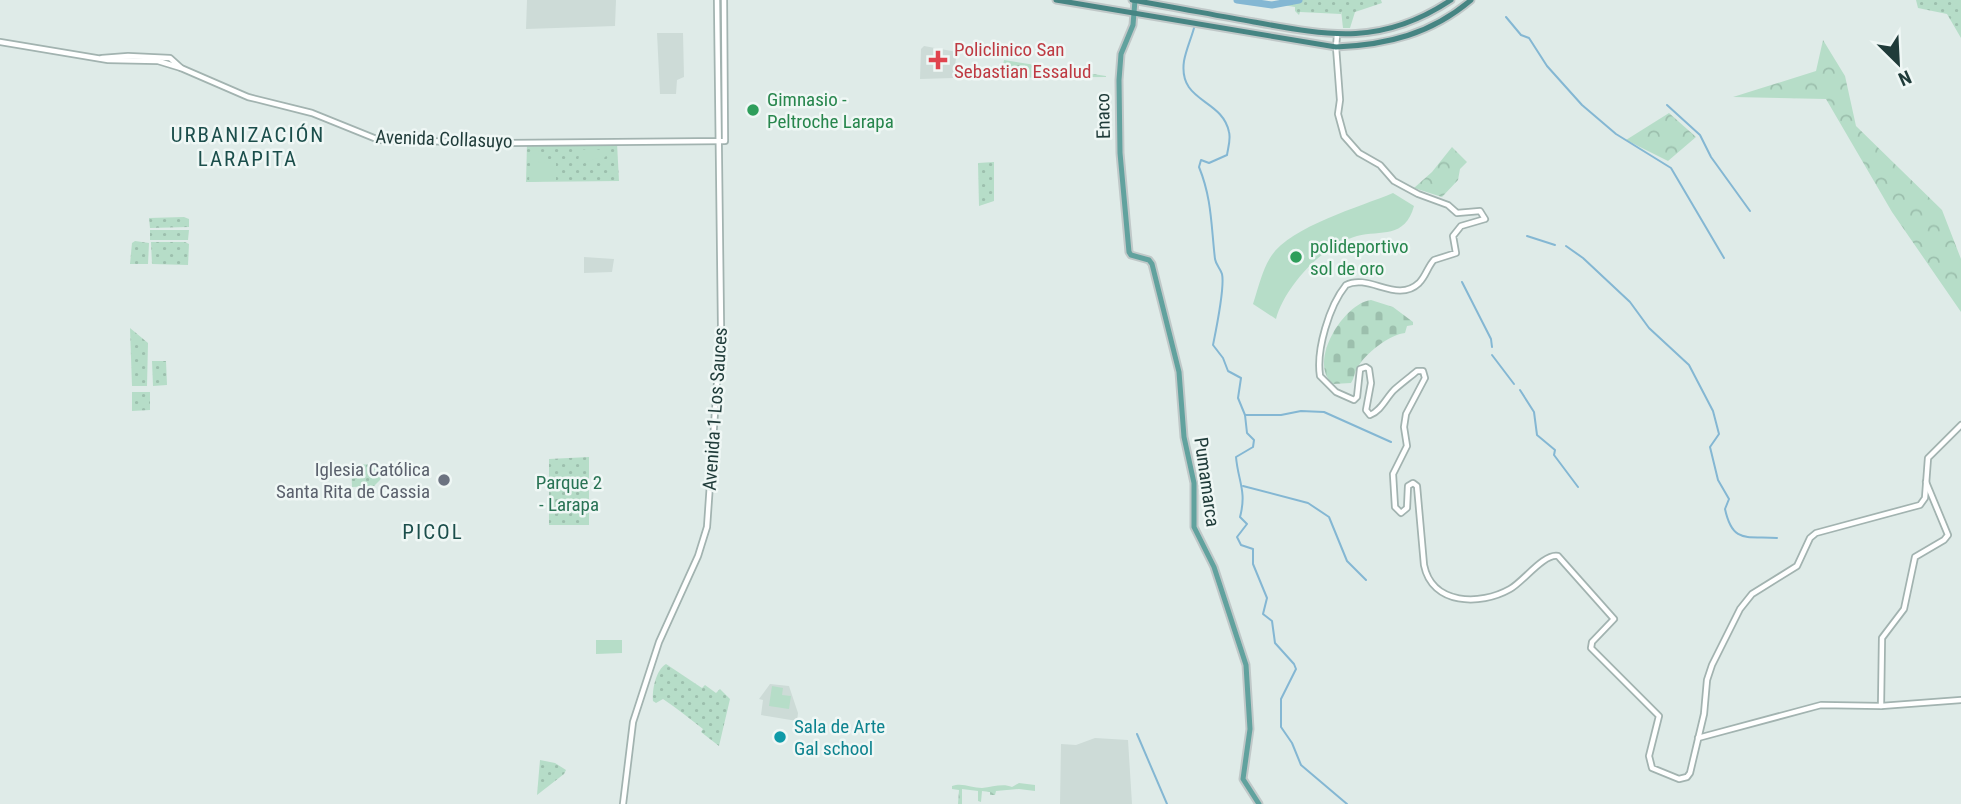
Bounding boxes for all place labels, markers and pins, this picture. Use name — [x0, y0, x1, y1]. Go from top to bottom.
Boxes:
place label: Policlinico San Sebastian Essalud — [954, 38, 1091, 83]
marker: Policlinico San Sebastian Essalud — [928, 50, 948, 70]
place label: Gimnasio - Peltroche Larapa — [767, 88, 894, 133]
marker: Gimnasio - Peltroche Larapa — [745, 102, 761, 118]
place label: polideportivo sol de oro — [1310, 235, 1409, 280]
marker: polideportivo sol de oro — [1288, 249, 1304, 265]
place label: Iglesia Católica Santa Rita de Cassia — [276, 458, 430, 503]
marker: Iglesia Católica Santa Rita de Cassia — [436, 472, 452, 488]
place label: Sala de Arte Gal school — [794, 715, 885, 760]
marker: Sala de Arte Gal school — [772, 729, 788, 745]

